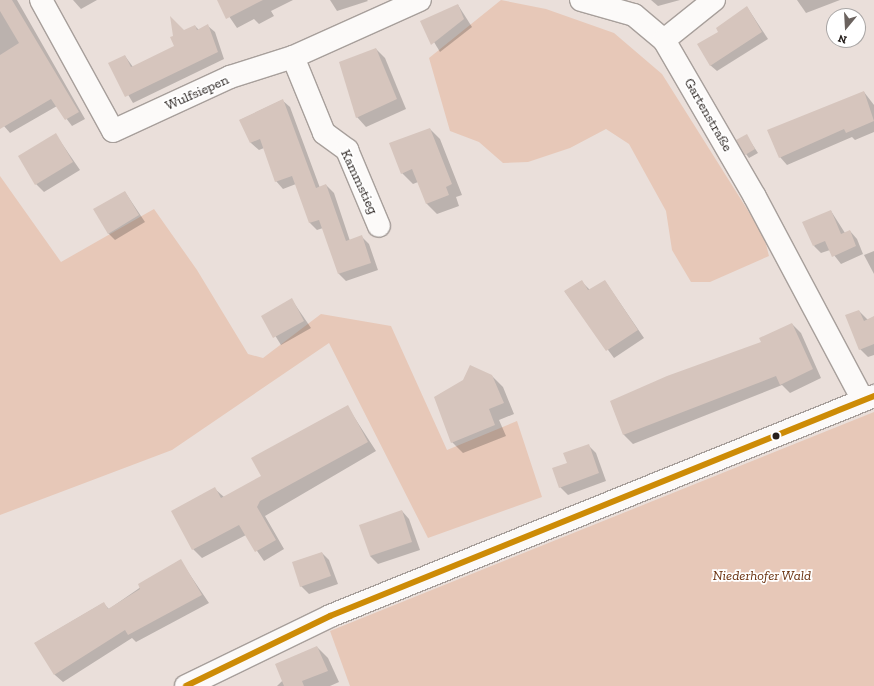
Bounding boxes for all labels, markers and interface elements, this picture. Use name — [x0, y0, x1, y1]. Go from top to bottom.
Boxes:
north arrow — [826, 8, 866, 48]
text: N — [836, 31, 848, 46]
street label: Wulfsiepen — [163, 72, 231, 114]
street label: Gartenstraße — [680, 75, 736, 155]
street label: Kammstieg — [337, 147, 381, 217]
unlabelled marker — [771, 431, 781, 441]
park label: Niederhofer Wald — [712, 568, 812, 584]

